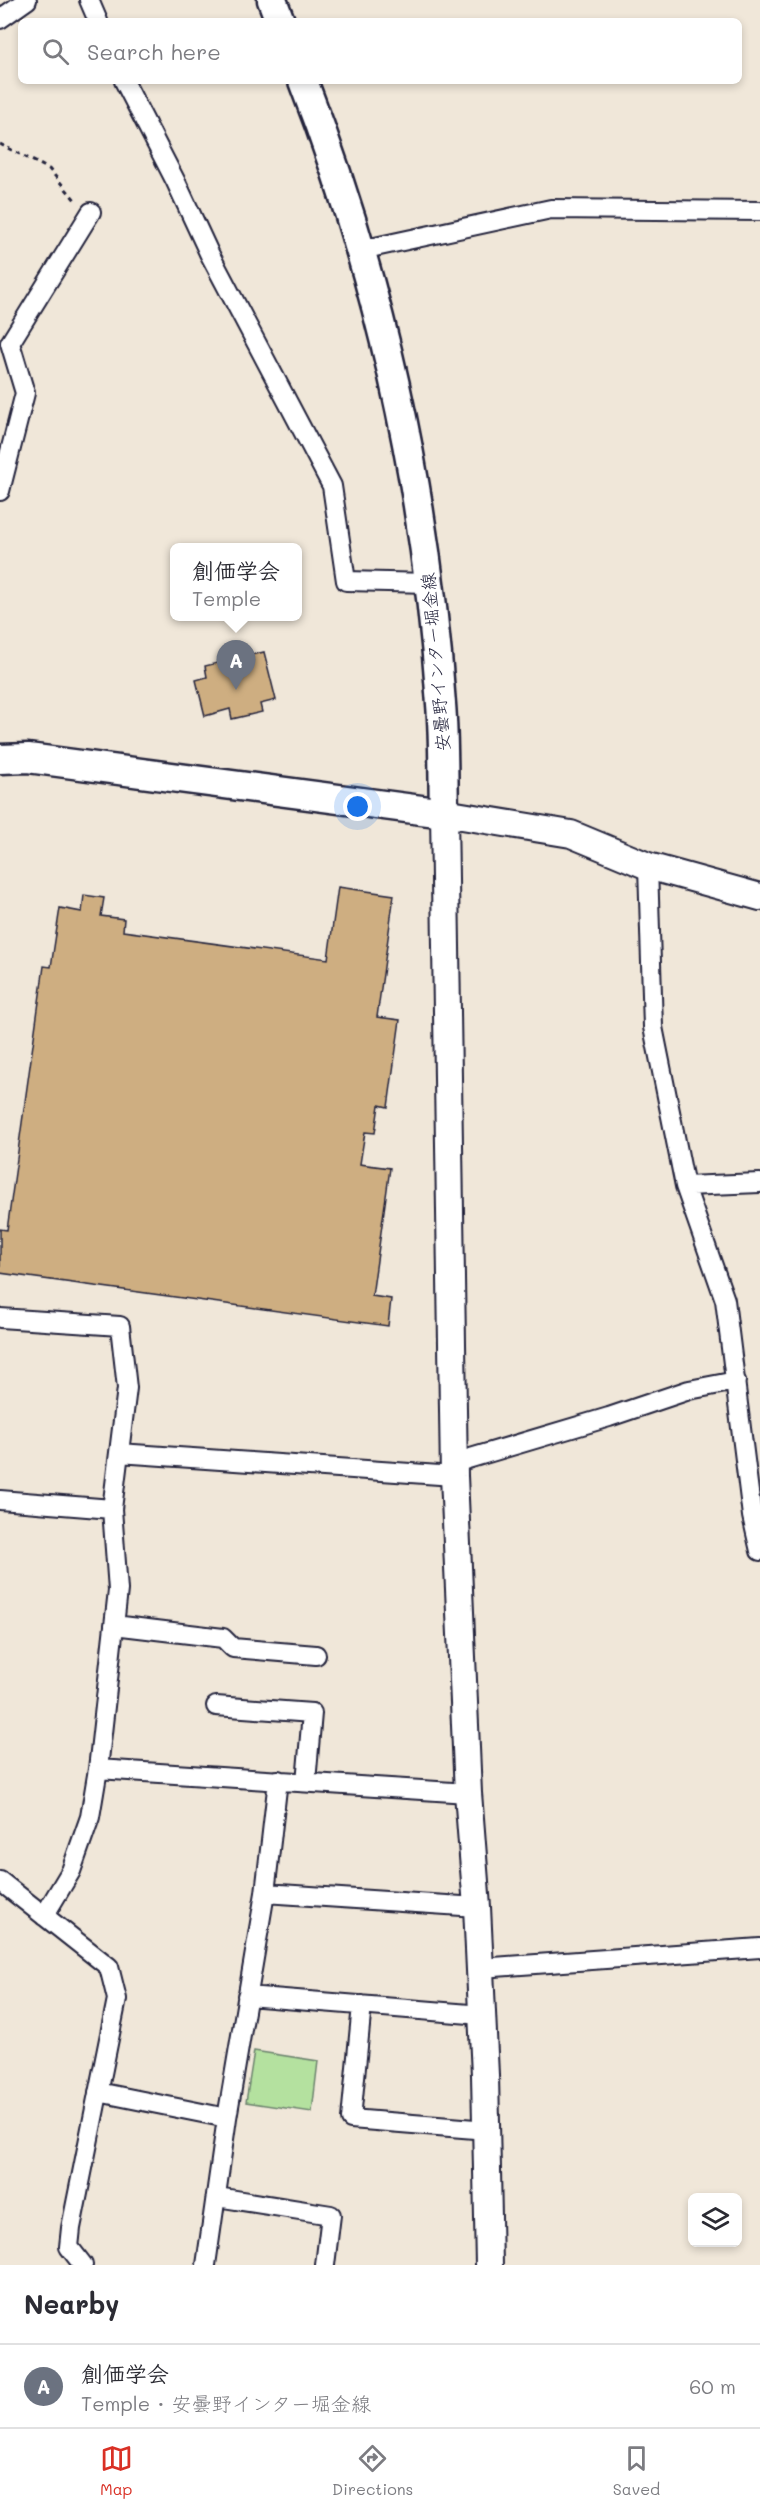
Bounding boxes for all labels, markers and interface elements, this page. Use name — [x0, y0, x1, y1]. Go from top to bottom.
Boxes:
search box — [18, 18, 742, 84]
icon: search — [39, 35, 72, 68]
text: Search here — [87, 37, 221, 66]
popup — [170, 543, 302, 621]
text: 創価学会 — [192, 556, 280, 585]
street label: 安曇野インター堀金線 — [415, 572, 455, 752]
text: Temple — [192, 585, 261, 611]
pin: A — [216, 640, 256, 690]
your location — [343, 792, 372, 821]
map controls — [688, 2193, 742, 2247]
button: layers — [688, 2193, 742, 2247]
text: Nearby — [24, 2287, 119, 2321]
text: 創価学会 — [81, 2359, 169, 2388]
text: A — [37, 2373, 50, 2399]
text: 60 m — [689, 2373, 736, 2399]
text: Temple · 安曇野インター堀金線 — [81, 2390, 371, 2416]
tab: Map — [100, 2442, 133, 2499]
tab: Directions — [332, 2442, 413, 2499]
tab: Saved — [613, 2442, 660, 2499]

